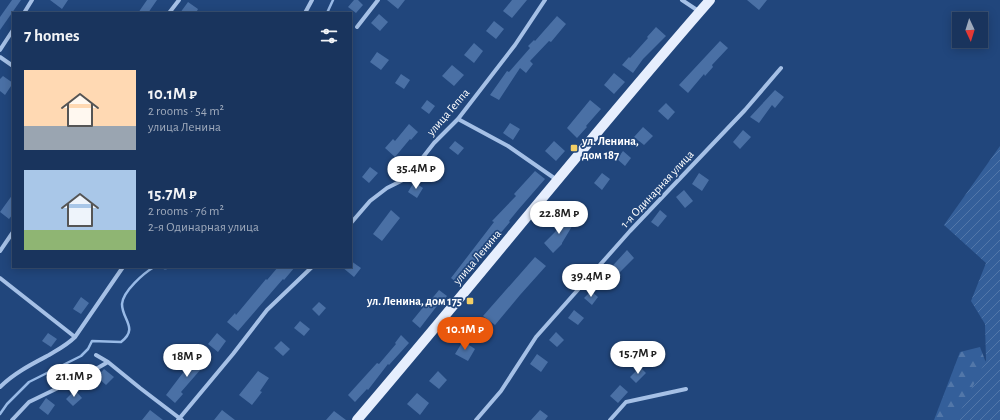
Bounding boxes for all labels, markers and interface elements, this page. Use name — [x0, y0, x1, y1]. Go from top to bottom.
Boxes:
north arrow — [952, 12, 988, 48]
map controls — [952, 12, 988, 48]
icon: filters — [318, 25, 340, 47]
text: 7 homes — [24, 27, 80, 44]
text: 10.1M ₽ — [148, 85, 197, 102]
icon: home — [56, 86, 104, 134]
street label: улица Геппа — [424, 86, 473, 139]
text: 2 rooms · 54 m² — [148, 105, 224, 118]
text: улица Ленина — [148, 121, 221, 134]
place label: ул. Ленина, дом 187 — [581, 135, 639, 161]
marker: ул. Ленина, дом 187 — [569, 143, 579, 153]
street label: 1-я Одинарная улица — [618, 148, 697, 231]
pin: 35.4M ₽ — [379, 156, 453, 190]
text: 35.4M ₽ — [396, 162, 436, 175]
text: 15.7M ₽ — [148, 185, 197, 202]
icon: home — [56, 186, 104, 234]
pin: 22.8M ₽ — [522, 201, 596, 235]
text: 2 rooms · 76 m² — [148, 205, 224, 218]
text: 22.8M ₽ — [539, 207, 579, 220]
text: 2-я Одинарная улица — [148, 221, 259, 234]
street label: улица Ленина — [450, 227, 504, 288]
pin: 39.4M ₽ — [554, 264, 628, 298]
text: 39.4M ₽ — [571, 270, 611, 283]
place label: ул. Ленина, дом 175 — [366, 295, 462, 308]
marker: ул. Ленина, дом 175 — [465, 296, 475, 306]
pin: 10.1M ₽ — [428, 317, 502, 351]
text: 10.1M ₽ — [446, 323, 484, 336]
pin: 15.7M ₽ — [601, 341, 675, 375]
pin: 18M ₽ — [159, 344, 215, 378]
text: 15.7M ₽ — [619, 347, 657, 360]
text: 18M ₽ — [172, 350, 202, 363]
pin: 21.1M ₽ — [37, 364, 111, 398]
text: 21.1M ₽ — [56, 370, 92, 383]

